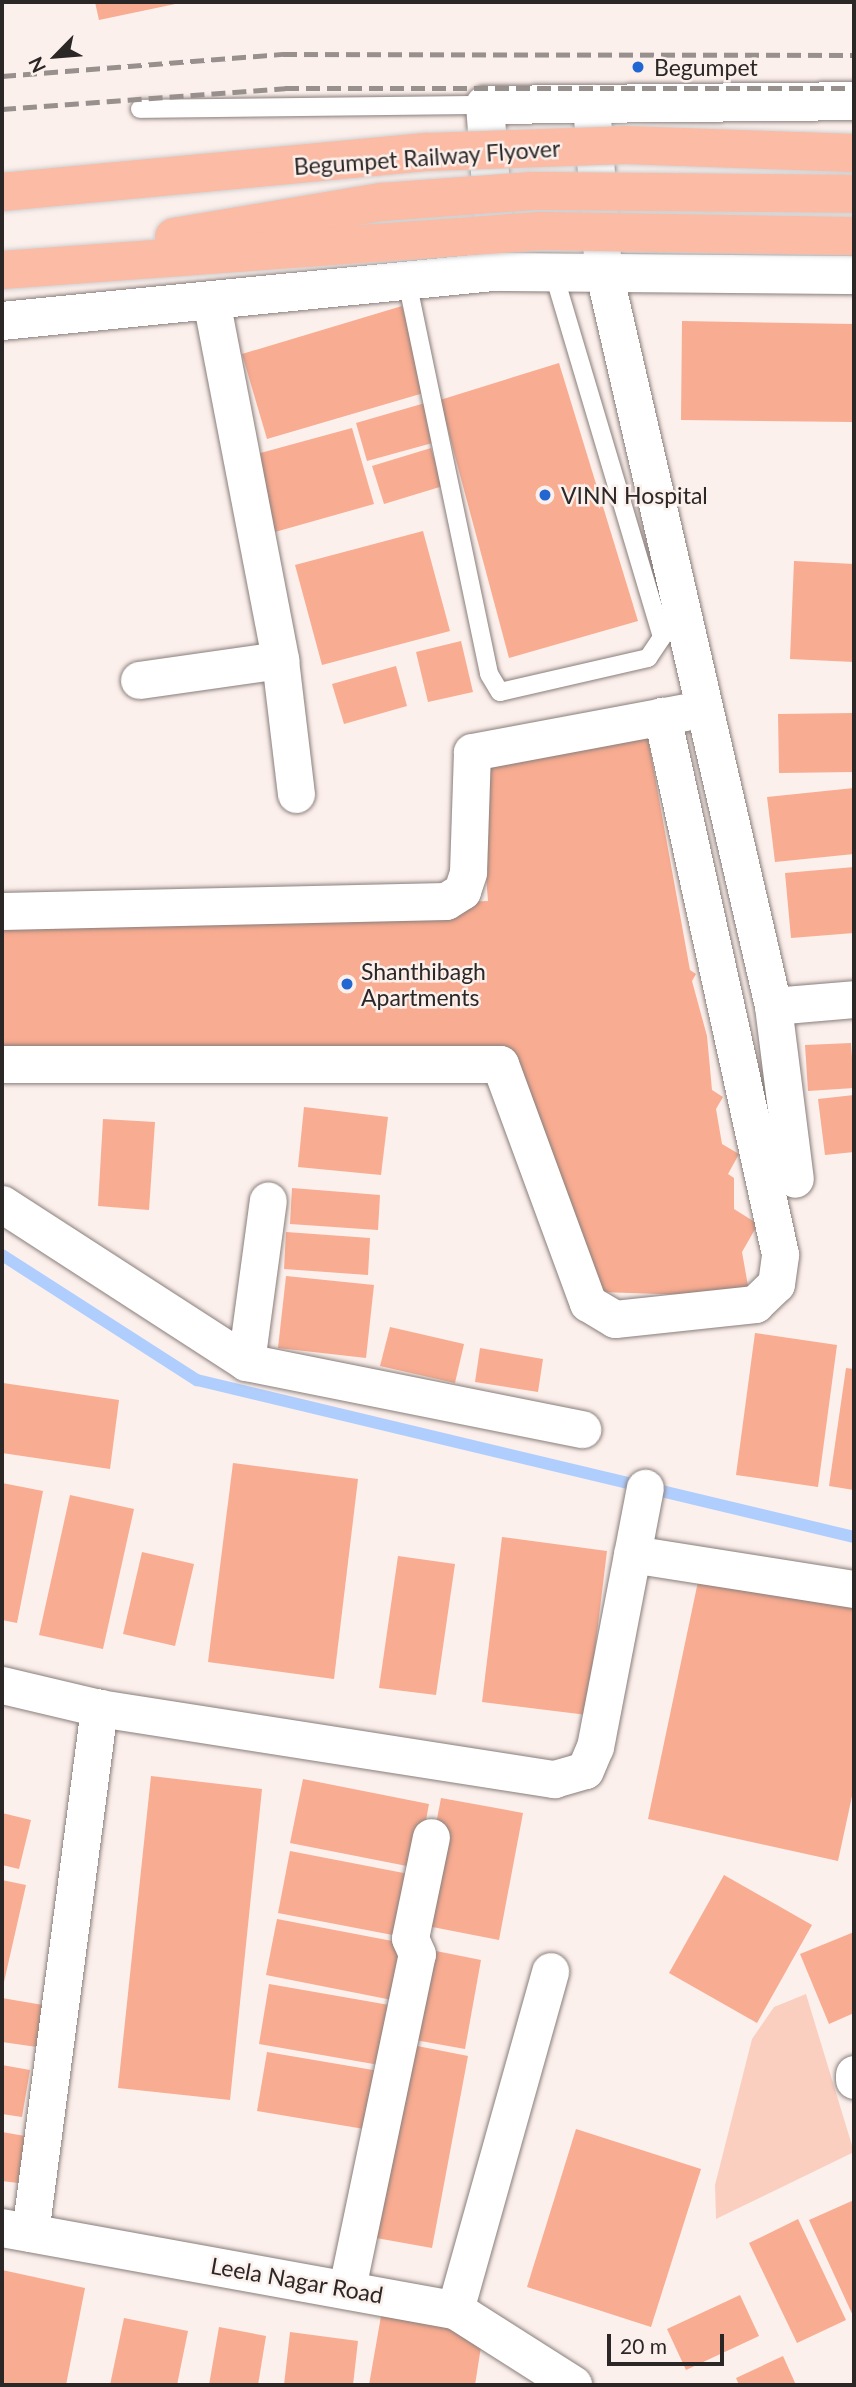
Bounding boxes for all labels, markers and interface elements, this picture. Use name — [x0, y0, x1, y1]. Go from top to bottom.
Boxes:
north arrow — [21, 21, 91, 91]
place label: Begumpet — [654, 53, 758, 81]
text: N — [23, 54, 50, 77]
marker: Begumpet — [628, 57, 648, 77]
street label: Begumpet Railway Flyover — [293, 134, 561, 180]
place label: VINN Hospital — [561, 481, 708, 509]
marker: VINN Hospital — [535, 485, 555, 505]
place label: Shanthibagh Apartments — [361, 957, 486, 1011]
marker: Shanthibagh Apartments — [339, 976, 355, 992]
street label: Leela Nagar Road — [208, 2251, 386, 2309]
scale bar — [611, 2320, 728, 2364]
text: 20 m — [620, 2333, 667, 2358]

